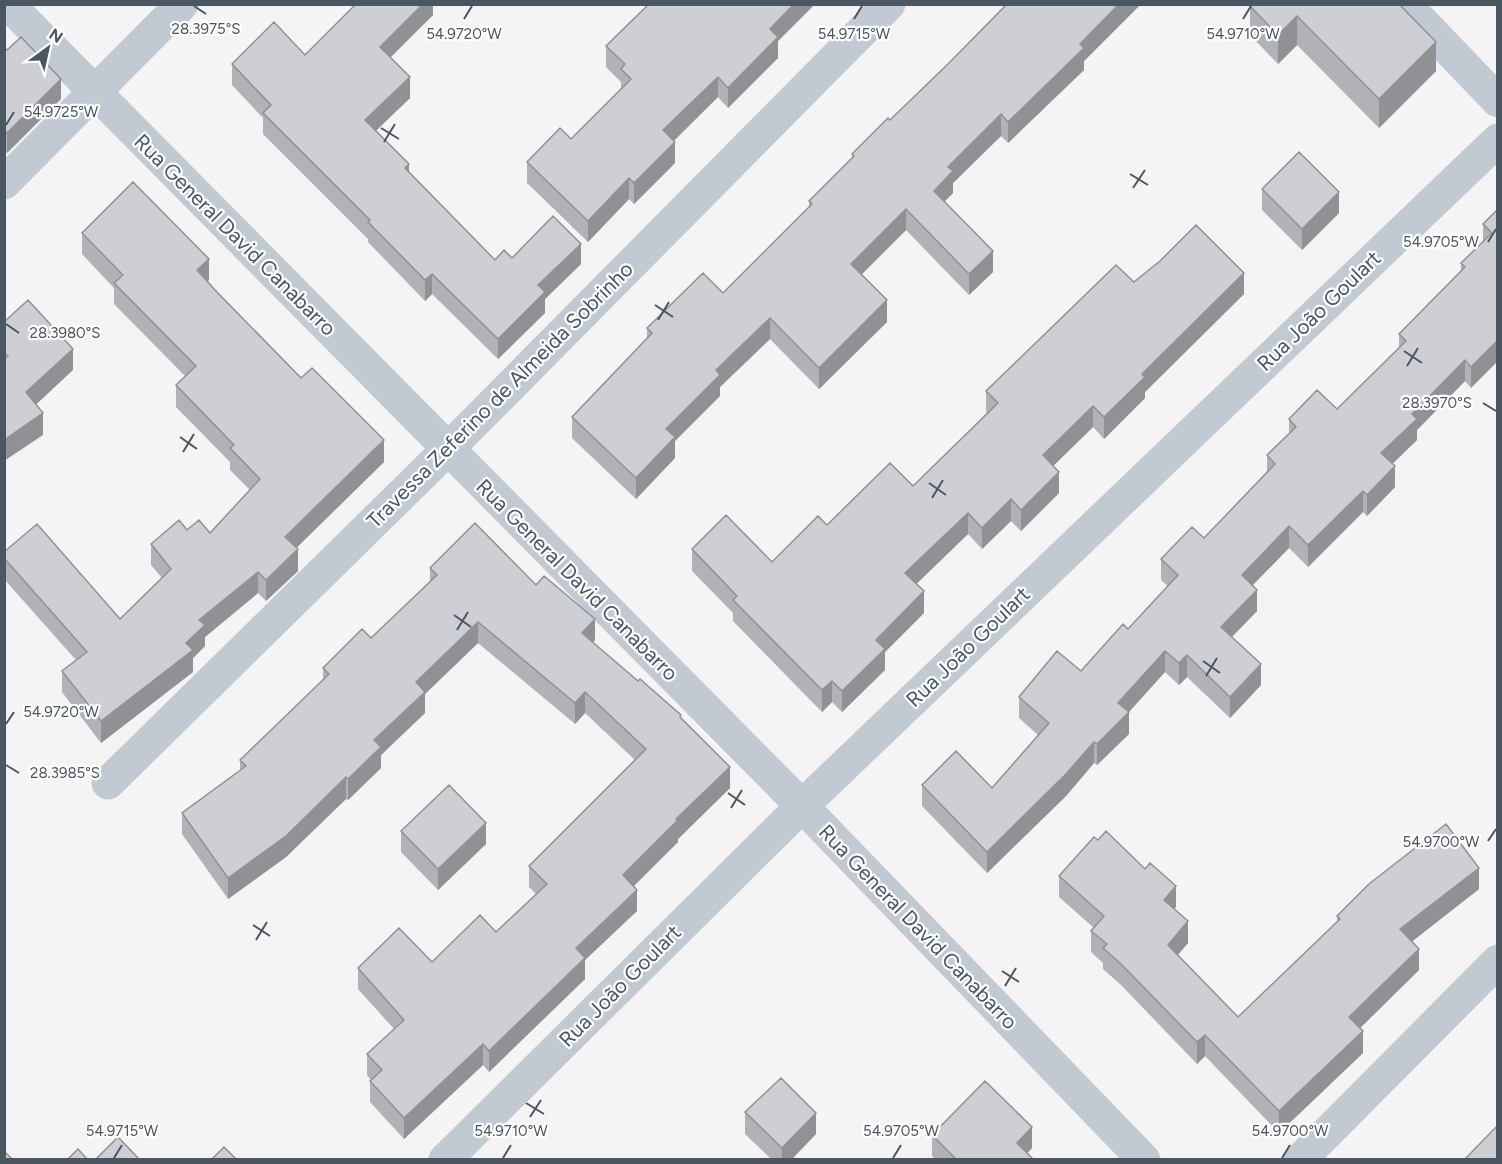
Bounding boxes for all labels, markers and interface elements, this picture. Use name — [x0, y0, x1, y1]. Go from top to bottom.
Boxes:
north arrow — [18, 18, 78, 78]
text: 28.3975°S — [172, 20, 240, 38]
text: N — [46, 25, 66, 47]
text: 54.9720°W — [426, 25, 502, 43]
text: 54.9715°W — [818, 25, 891, 43]
text: 54.9710°W — [1206, 25, 1280, 43]
text: 54.9725°W — [24, 103, 99, 121]
street label: Rua General David Canabarro — [129, 129, 341, 341]
text: 54.9705°W — [1403, 233, 1479, 251]
street label: Rua João Goulart — [1252, 245, 1386, 376]
street label: Travessa Zeferino de Almeida Sobrinho — [361, 256, 638, 533]
text: 28.3980°S — [30, 324, 100, 342]
text: 28.3970°S — [1402, 394, 1472, 412]
street label: Rua General David Canabarro — [471, 474, 683, 686]
street label: Rua João Goulart — [901, 581, 1035, 712]
text: 54.9720°W — [23, 703, 99, 721]
text: 28.3985°S — [30, 764, 100, 782]
street label: Rua General David Canabarro — [814, 819, 1023, 1034]
text: 54.9700°W — [1403, 833, 1480, 851]
street label: Rua João Goulart — [554, 919, 686, 1052]
text: 54.9715°W — [86, 1122, 159, 1140]
text: 54.9710°W — [474, 1122, 548, 1140]
text: 54.9705°W — [863, 1122, 939, 1140]
text: 54.9700°W — [1252, 1122, 1329, 1140]

